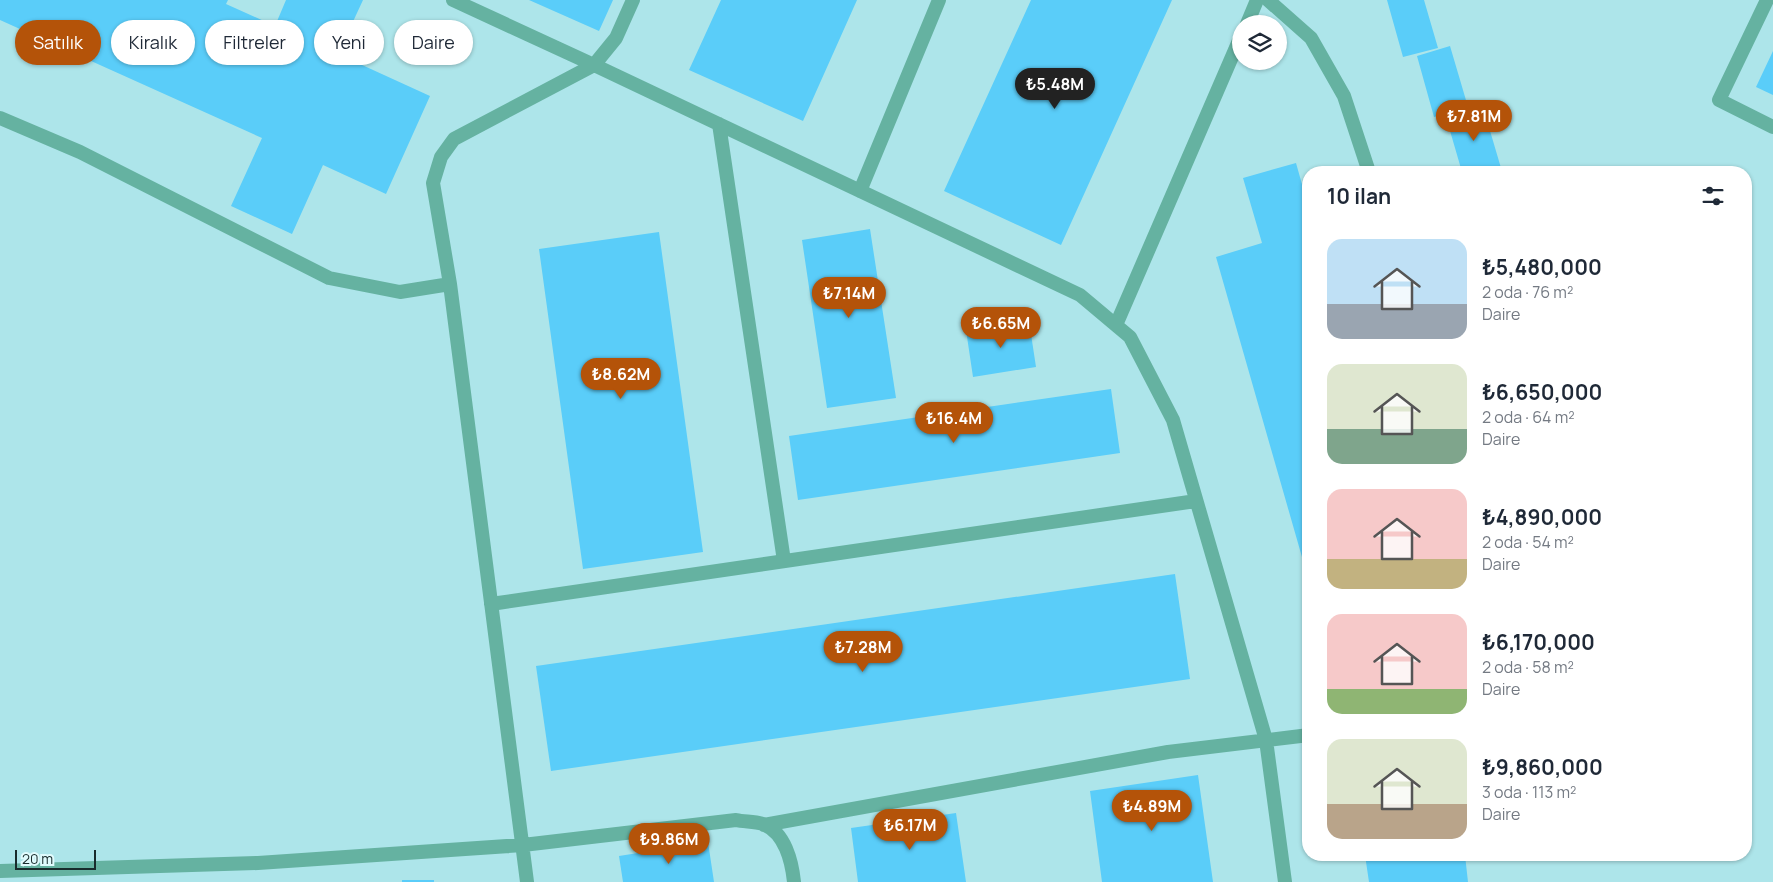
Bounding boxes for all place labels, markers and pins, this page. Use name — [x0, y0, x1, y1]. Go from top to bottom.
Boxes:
pin: ₺5.48M — [1014, 68, 1096, 110]
pin: ₺7.81M — [1433, 100, 1515, 142]
pin: ₺7.14M — [808, 276, 890, 319]
pin: ₺6.65M — [960, 306, 1042, 349]
pin: ₺8.62M — [580, 358, 662, 400]
pin: ₺16.4M — [913, 402, 995, 444]
pin: ₺7.28M — [822, 630, 904, 673]
pin: ₺4.89M — [1111, 790, 1193, 832]
pin: ₺6.17M — [869, 808, 951, 851]
pin: ₺9.86M — [628, 822, 710, 865]

